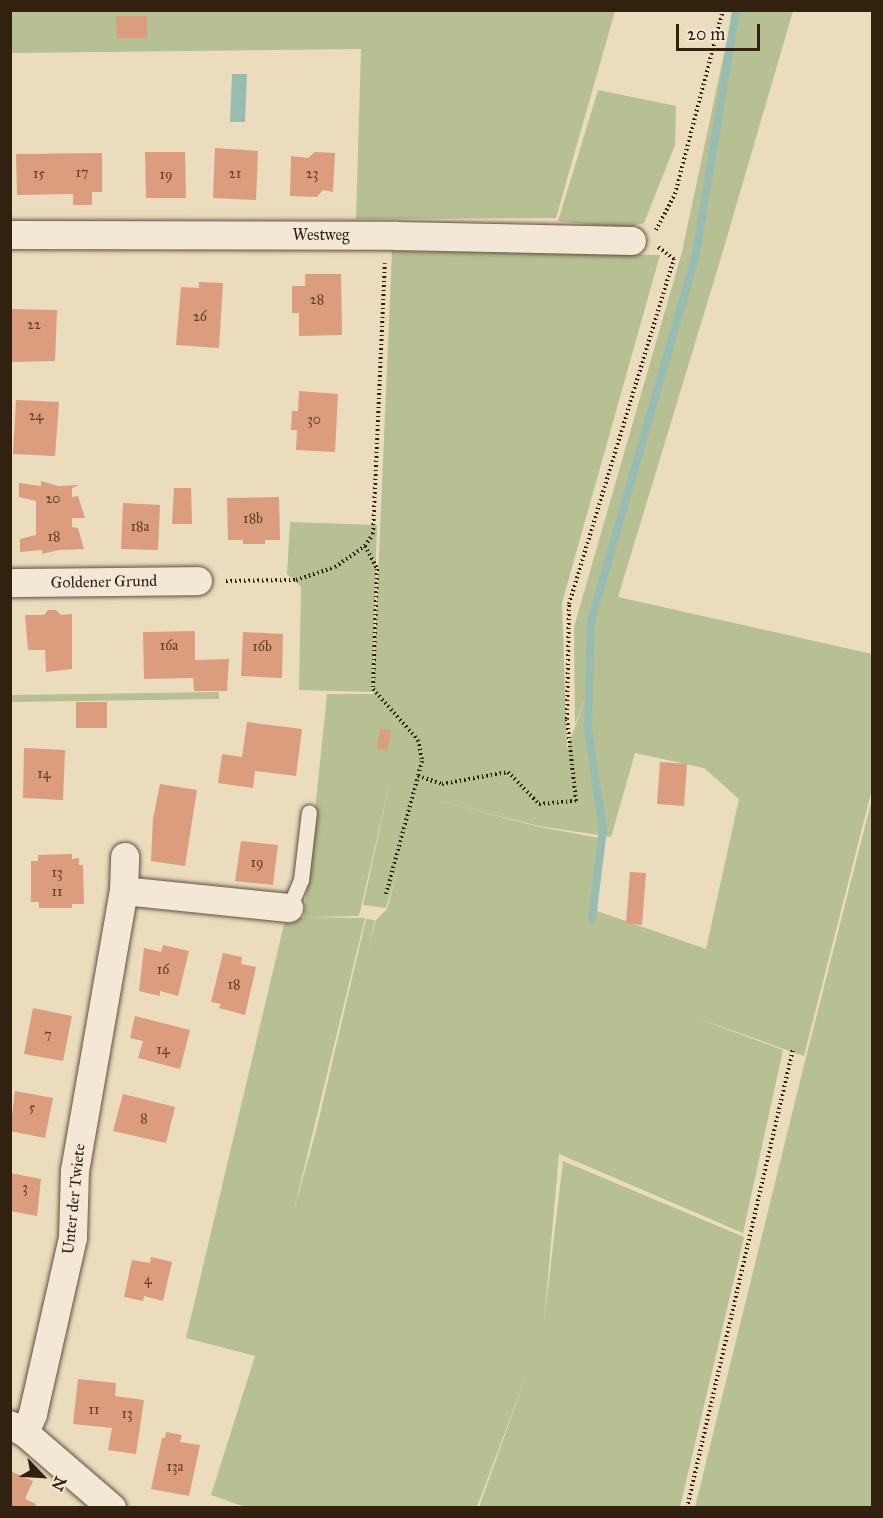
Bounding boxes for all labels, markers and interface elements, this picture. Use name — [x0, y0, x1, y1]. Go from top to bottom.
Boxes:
scale bar — [679, 12, 763, 50]
text: 20 m — [687, 23, 725, 45]
house number: 17 — [75, 165, 89, 181]
house number: 15 — [33, 166, 45, 182]
house number: 21 — [229, 166, 241, 182]
house number: 23 — [306, 166, 318, 182]
house number: 19 — [160, 167, 172, 183]
street label: Westweg — [292, 225, 350, 245]
house number: 28 — [310, 292, 324, 308]
house number: 26 — [193, 309, 207, 325]
house number: 22 — [27, 317, 41, 333]
house number: 24 — [29, 408, 43, 424]
house number: 30 — [307, 412, 321, 428]
house number: 20 — [45, 491, 61, 507]
house number: 18b — [243, 511, 263, 527]
house number: 18a — [131, 519, 149, 535]
house number: 18 — [48, 529, 60, 545]
street label: Goldener Grund — [51, 571, 157, 593]
house number: 16a — [160, 638, 178, 654]
house number: 16b — [252, 639, 272, 655]
house number: 14 — [37, 766, 51, 782]
house number: 19 — [251, 855, 263, 871]
house number: 13 — [51, 865, 63, 881]
house number: 11 — [51, 884, 63, 900]
house number: 16 — [157, 962, 169, 978]
house number: 18 — [228, 977, 240, 993]
house number: 7 — [44, 1027, 52, 1043]
house number: 14 — [156, 1042, 170, 1058]
house number: 5 — [29, 1100, 35, 1116]
house number: 8 — [140, 1111, 148, 1127]
street label: Unter der Twiete — [59, 1143, 89, 1255]
house number: 3 — [22, 1180, 28, 1196]
house number: 4 — [144, 1272, 152, 1288]
house number: 11 — [88, 1402, 100, 1418]
house number: 13 — [121, 1406, 133, 1422]
north arrow — [12, 1446, 72, 1506]
house number: 13a — [166, 1459, 184, 1475]
text: N — [47, 1474, 70, 1494]

